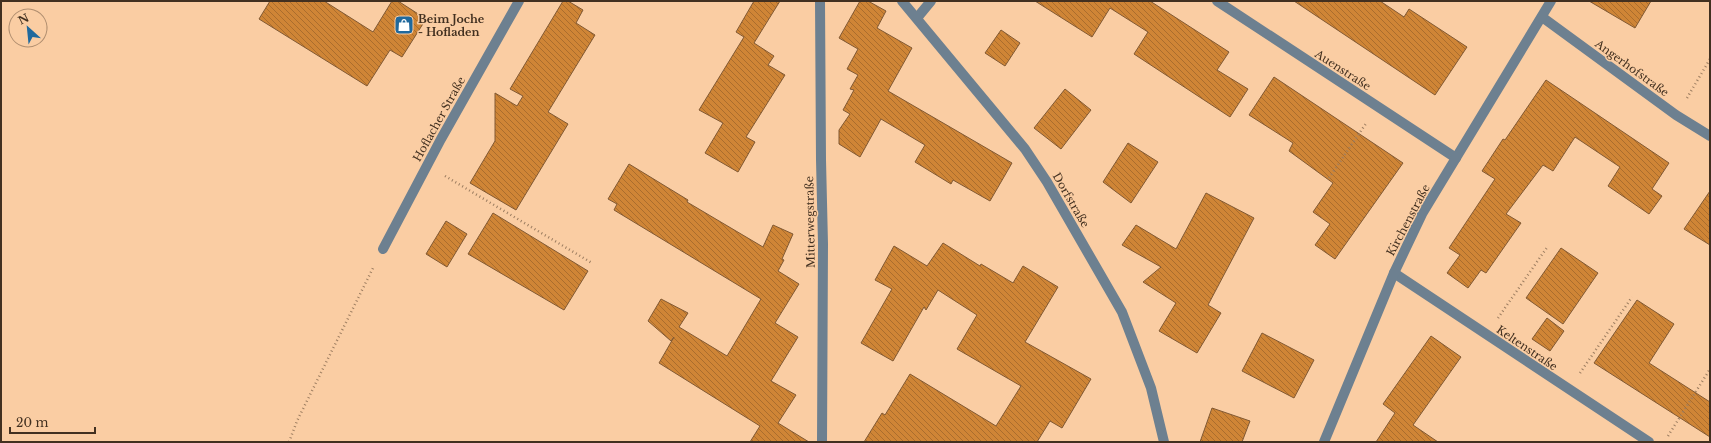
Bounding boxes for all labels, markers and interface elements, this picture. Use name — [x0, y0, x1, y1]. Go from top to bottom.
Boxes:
north arrow — [8, 8, 48, 48]
text: N — [16, 10, 32, 28]
place label: Beim Joche - Hofladen — [418, 12, 485, 39]
shop icon: Beim Joche - Hofladen — [393, 14, 415, 36]
street label: Angerhofstraße — [1592, 36, 1672, 99]
street label: Auenstraße — [1312, 46, 1374, 93]
street label: Hoflacher Straße — [410, 74, 468, 164]
street label: Dorfstraße — [1050, 170, 1092, 230]
street label: Mitterwegstraße — [802, 176, 818, 268]
street label: Kirchenstraße — [1383, 182, 1433, 258]
street label: Keltenstraße — [1494, 322, 1560, 374]
scale bar — [10, 409, 95, 435]
text: 20 m — [16, 415, 48, 430]

